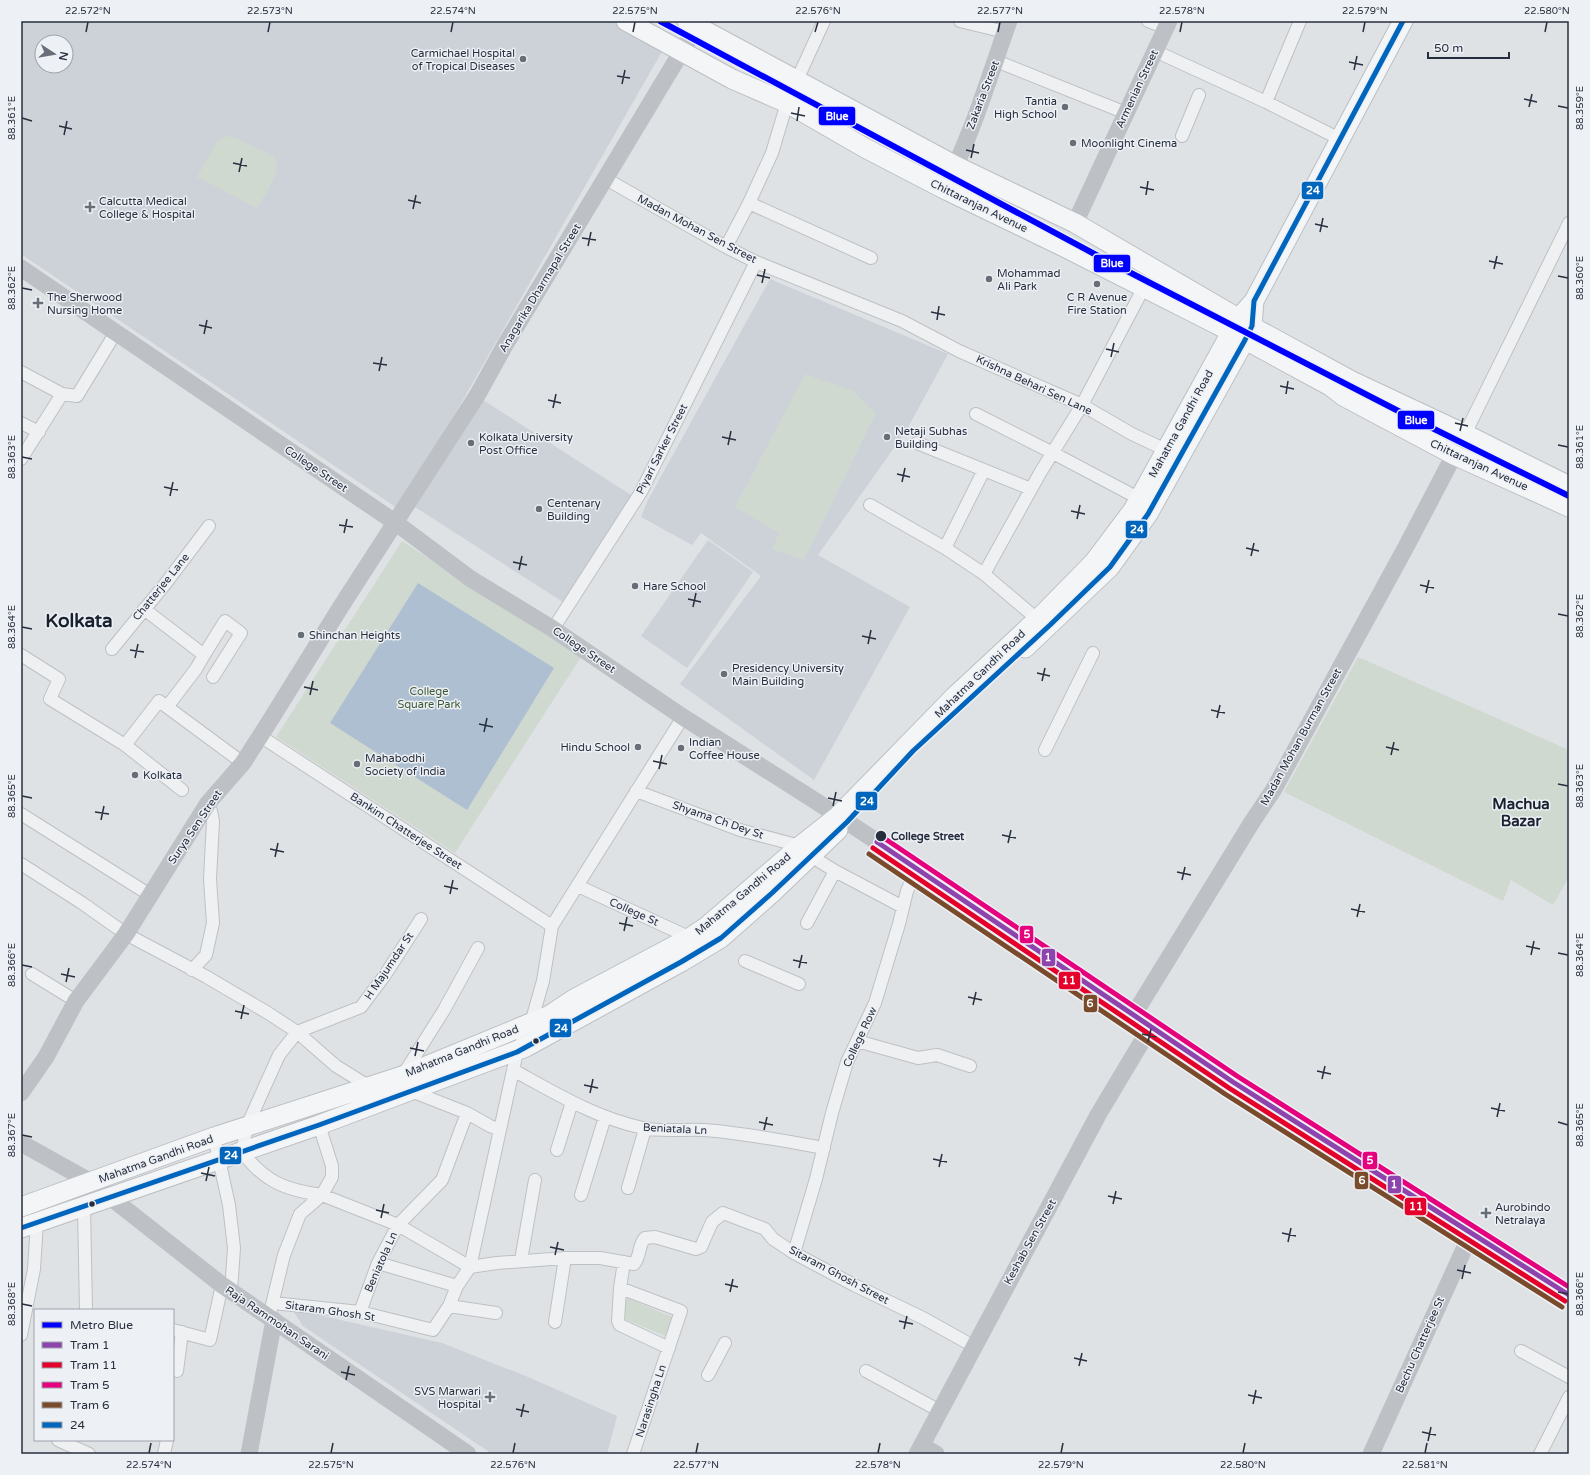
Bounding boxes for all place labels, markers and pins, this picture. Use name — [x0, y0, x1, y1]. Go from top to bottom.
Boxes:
place label: Carmichael Hospital of Tropical Diseases — [411, 47, 515, 73]
marker: Carmichael Hospital of Tropical Diseases — [518, 54, 528, 64]
place label: Tantia High School — [994, 95, 1057, 121]
marker: Tantia High School — [1060, 102, 1070, 112]
place label: Moonlight Cinema — [1081, 137, 1177, 150]
marker: Moonlight Cinema — [1068, 138, 1078, 148]
place label: Calcutta Medical College & Hospital — [99, 195, 195, 221]
marker: Calcutta Medical College & Hospital — [84, 201, 96, 213]
place label: Mohammad Ali Park — [997, 267, 1060, 293]
marker: Mohammad Ali Park — [984, 274, 994, 284]
marker: C R Avenue Fire Station — [1092, 279, 1102, 289]
place label: The Sherwood Nursing Home — [47, 291, 122, 317]
place label: C R Avenue Fire Station — [1067, 291, 1127, 317]
marker: The Sherwood Nursing Home — [32, 297, 44, 309]
place label: Netaji Subhas Building — [895, 425, 967, 451]
place label: Kolkata University Post Office — [479, 431, 573, 457]
marker: Netaji Subhas Building — [882, 432, 892, 442]
marker: Kolkata University Post Office — [466, 438, 476, 448]
place label: Centenary Building — [547, 497, 601, 523]
marker: Centenary Building — [534, 504, 544, 514]
place label: Hare School — [643, 580, 706, 593]
marker: Hare School — [630, 581, 640, 591]
place label: Shinchan Heights — [309, 629, 400, 642]
marker: Shinchan Heights — [296, 630, 306, 640]
place label: Presidency University Main Building — [732, 662, 844, 688]
marker: Presidency University Main Building — [719, 669, 729, 679]
place label: Indian Coffee House — [689, 736, 760, 762]
place label: Hindu School — [560, 741, 630, 754]
marker: Hindu School — [633, 742, 643, 752]
marker: Indian Coffee House — [676, 743, 686, 753]
place label: Mahabodhi Society of India — [365, 752, 446, 778]
marker: Mahabodhi Society of India — [352, 759, 362, 769]
place label: Kolkata — [143, 769, 182, 782]
marker: Kolkata — [130, 770, 140, 780]
marker: College Street — [874, 829, 888, 843]
place label: College Street — [891, 830, 965, 844]
unlabelled marker — [531, 1036, 541, 1046]
unlabelled marker — [87, 1199, 97, 1209]
place label: Aurobindo Netralaya — [1495, 1201, 1551, 1227]
marker: Aurobindo Netralaya — [1480, 1207, 1492, 1219]
place label: SVS Marwari Hospital — [414, 1385, 481, 1411]
marker: SVS Marwari Hospital — [484, 1391, 496, 1403]

